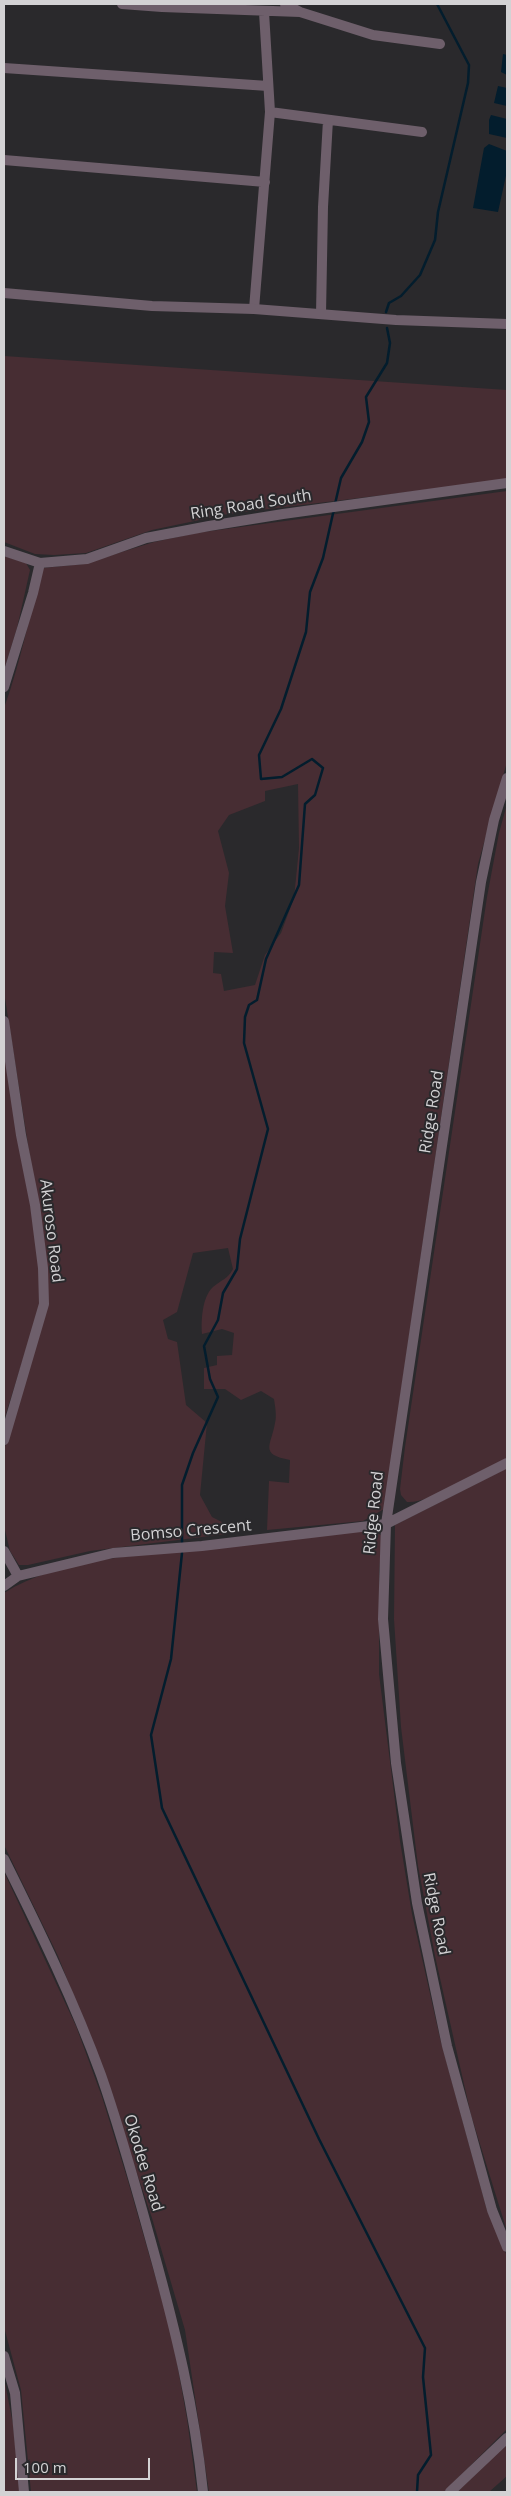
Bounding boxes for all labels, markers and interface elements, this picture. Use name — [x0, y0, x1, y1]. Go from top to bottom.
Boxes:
street label: Ring Road South — [189, 486, 313, 524]
street label: Ridge Road — [416, 1069, 448, 1155]
street label: Akuroso Road — [35, 1178, 67, 1284]
street label: Ridge Road — [360, 1470, 388, 1556]
street label: Bomso Crescent — [130, 1516, 252, 1546]
street label: Ridge Road — [419, 1871, 453, 1957]
street label: Okodee Road — [119, 2112, 167, 2214]
scale bar — [18, 2448, 152, 2480]
text: 100 m — [23, 2457, 67, 2477]

